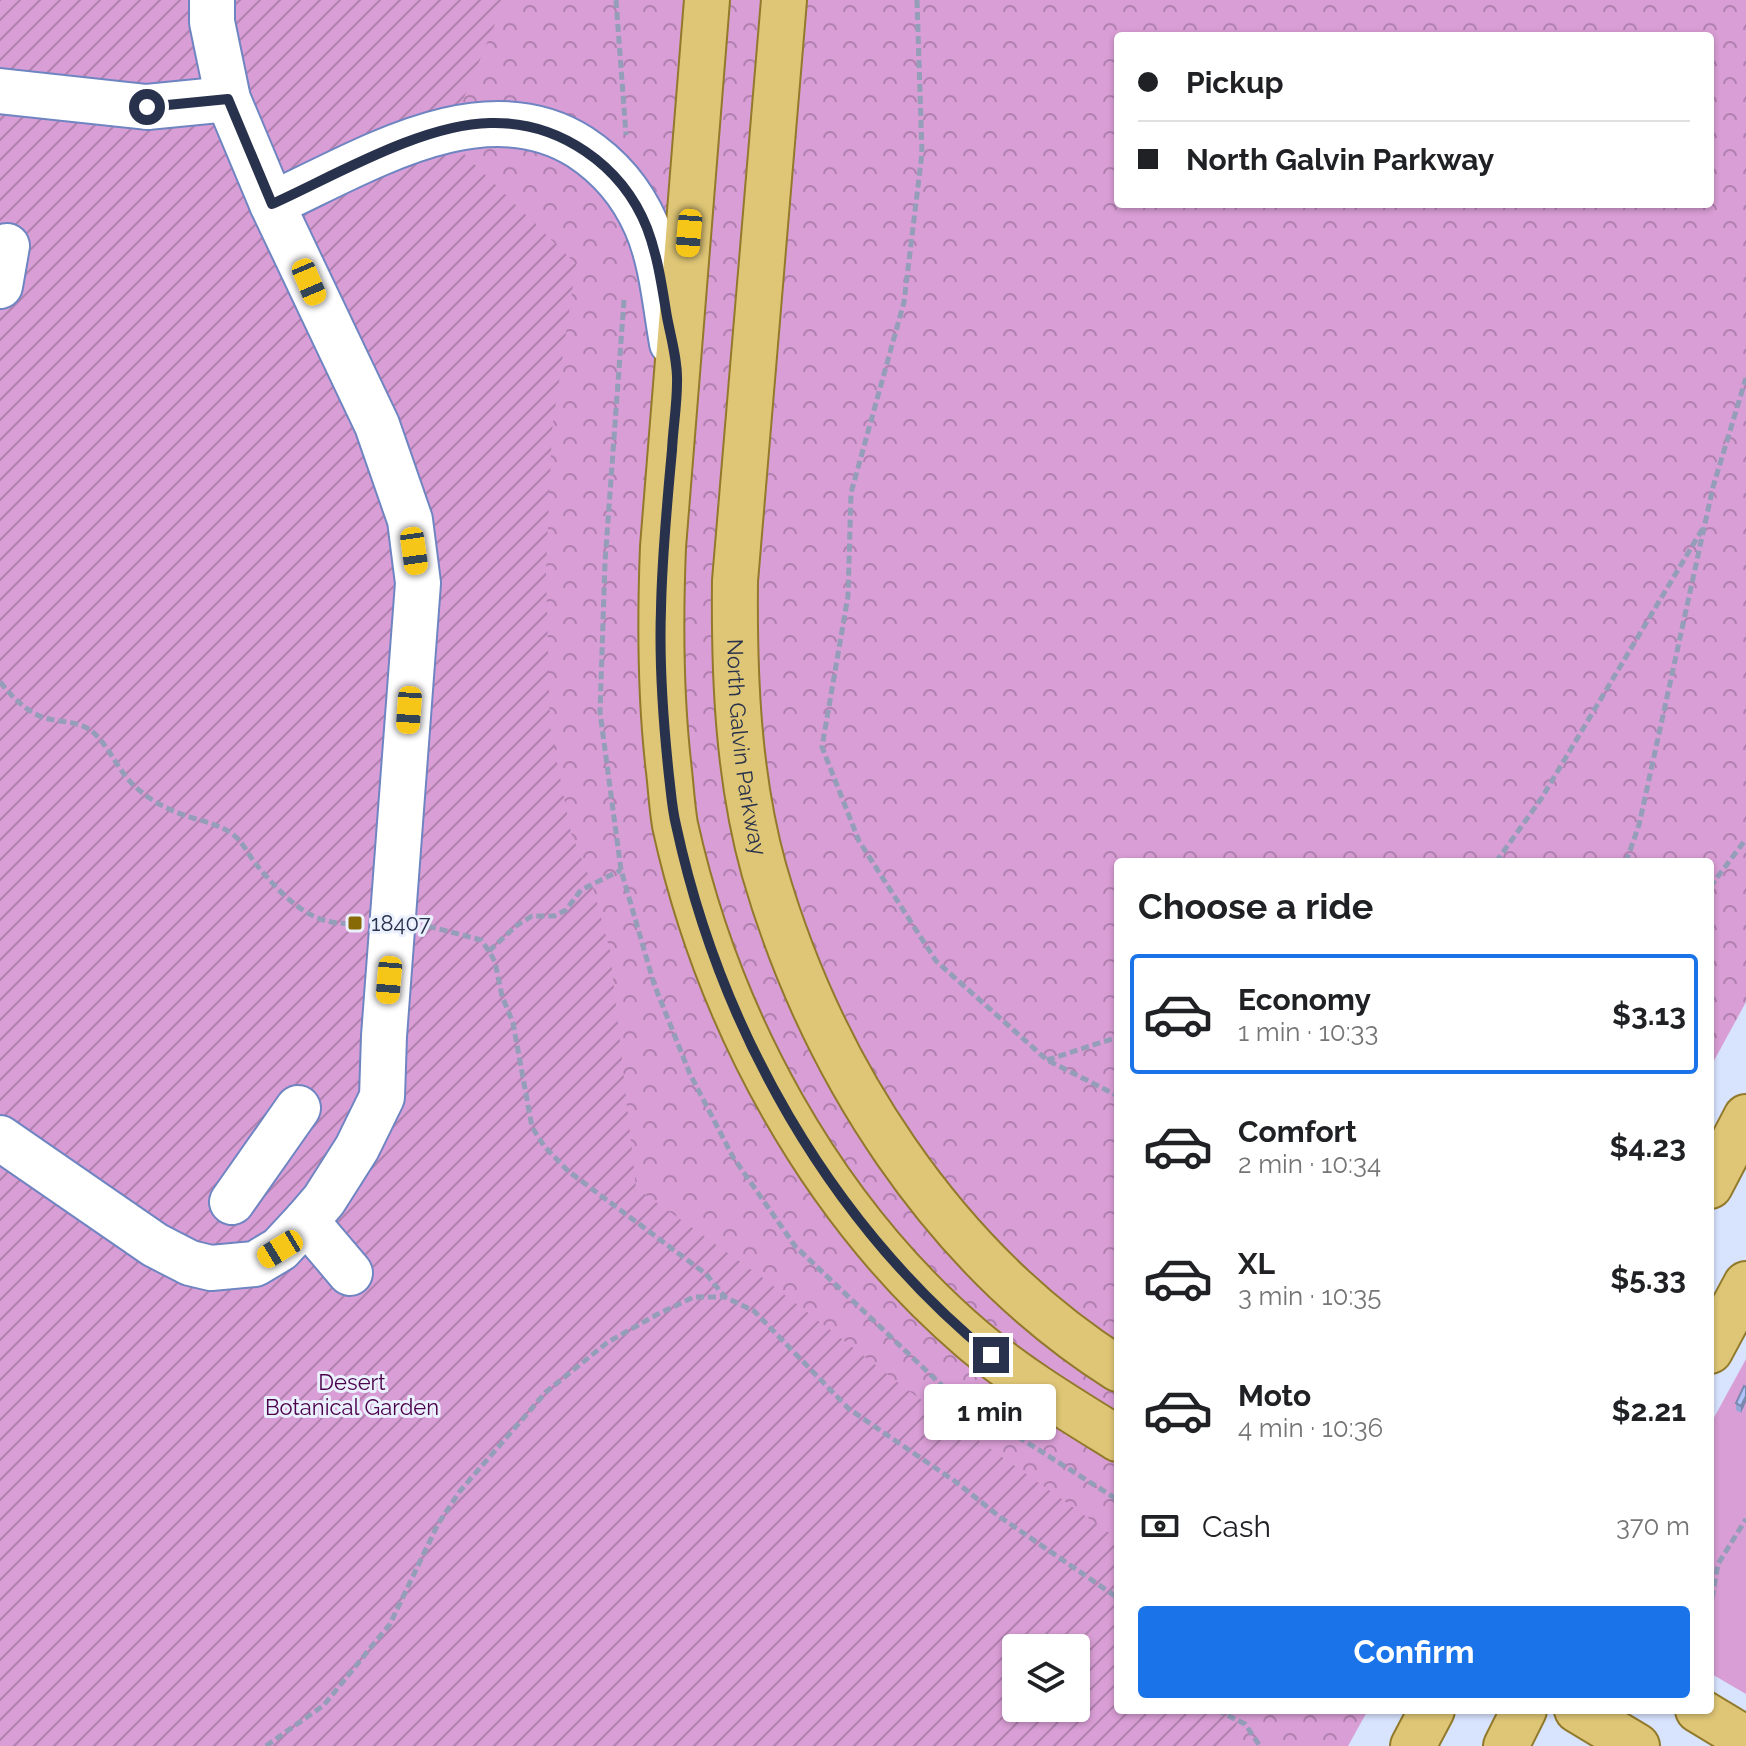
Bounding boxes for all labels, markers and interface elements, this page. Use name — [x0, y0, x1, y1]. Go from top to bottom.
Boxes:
text: Pickup — [1186, 65, 1284, 100]
route start — [129, 89, 165, 125]
text: North Galvin Parkway — [1186, 142, 1494, 177]
car — [675, 208, 703, 258]
car — [289, 255, 329, 309]
car — [399, 526, 429, 576]
street label: North Galvin Parkway — [722, 639, 773, 858]
car — [395, 685, 423, 735]
text: Choose a ride — [1138, 885, 1373, 927]
place label: 18407 — [371, 910, 431, 936]
marker: 18407 — [346, 914, 364, 932]
car — [375, 955, 403, 1005]
icon: car — [1142, 978, 1214, 1050]
text: Economy — [1238, 982, 1371, 1017]
text: $3.13 — [1612, 997, 1686, 1032]
text: 1 min · 10:33 — [1238, 1017, 1378, 1047]
icon: car — [1142, 1110, 1214, 1182]
text: Comfort — [1238, 1114, 1357, 1149]
text: $4.23 — [1609, 1129, 1686, 1164]
text: 2 min · 10:34 — [1238, 1149, 1381, 1179]
car — [253, 1226, 307, 1272]
icon: car — [1142, 1242, 1214, 1314]
text: XL — [1238, 1246, 1275, 1281]
text: $5.33 — [1610, 1261, 1686, 1296]
text: 3 min · 10:35 — [1238, 1281, 1381, 1311]
route end — [973, 1337, 1009, 1373]
park label: Desert Botanical Garden — [265, 1369, 439, 1420]
icon: car — [1142, 1374, 1214, 1446]
text: Moto — [1238, 1378, 1311, 1413]
callout: 1 min — [925, 1383, 1057, 1439]
text: $2.21 — [1612, 1393, 1686, 1428]
text: 1 min — [957, 1397, 1023, 1427]
text: 4 min · 10:36 — [1238, 1413, 1383, 1443]
icon: cash — [1138, 1504, 1182, 1548]
text: Cash — [1202, 1509, 1271, 1544]
text: 370 m — [1616, 1511, 1690, 1541]
button: Confirm — [1138, 1606, 1690, 1698]
map controls — [1002, 1634, 1090, 1722]
button: layers — [1002, 1634, 1090, 1722]

